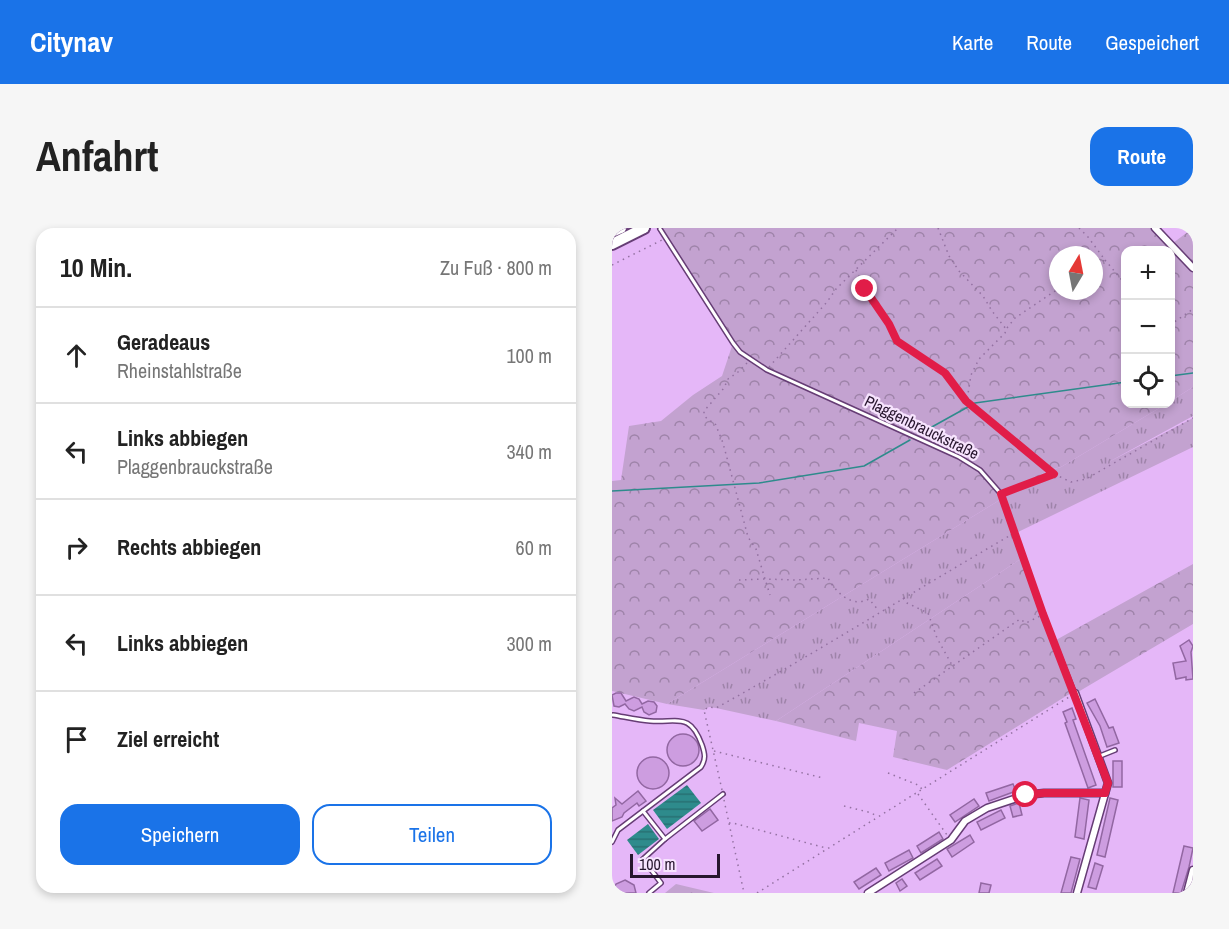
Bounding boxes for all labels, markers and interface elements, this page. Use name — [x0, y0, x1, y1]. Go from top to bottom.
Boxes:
text: Citynav — [30, 23, 113, 61]
text: Karte — [952, 28, 993, 57]
text: Route — [1026, 28, 1072, 57]
text: Gespeichert — [1105, 28, 1199, 57]
button: Route — [1090, 127, 1193, 186]
text: Anfahrt — [36, 128, 158, 184]
north arrow — [1049, 246, 1103, 300]
map controls — [1121, 246, 1175, 408]
button: + — [1121, 246, 1175, 300]
text: 10 Min. — [60, 250, 132, 285]
text: Zu Fuß · 800 m — [440, 254, 552, 281]
route end — [851, 275, 877, 301]
button: − — [1121, 300, 1175, 354]
text: Geradeaus — [117, 327, 210, 357]
icon: ahead — [60, 339, 93, 372]
text: 100 m — [506, 342, 552, 369]
button: locate — [1121, 354, 1175, 408]
text: Rheinstahlstraße — [117, 357, 242, 384]
street label: Plaggenbrauckstraße — [861, 390, 983, 464]
text: Links abbiegen — [117, 423, 248, 453]
icon: left — [60, 435, 93, 468]
text: 340 m — [506, 438, 552, 465]
text: Plaggenbrauckstraße — [117, 453, 273, 480]
icon: right — [60, 531, 93, 564]
text: Rechts abbiegen — [117, 532, 261, 562]
text: 60 m — [516, 534, 552, 561]
icon: left — [60, 627, 93, 660]
text: Links abbiegen — [117, 628, 248, 658]
text: 300 m — [506, 630, 552, 657]
icon: arrive — [60, 723, 93, 756]
text: Ziel erreicht — [117, 724, 219, 754]
route start — [1012, 781, 1038, 807]
button: Speichern — [60, 804, 300, 865]
button: Teilen — [312, 804, 552, 865]
scale bar — [630, 851, 720, 878]
text: 100 m — [639, 853, 675, 875]

